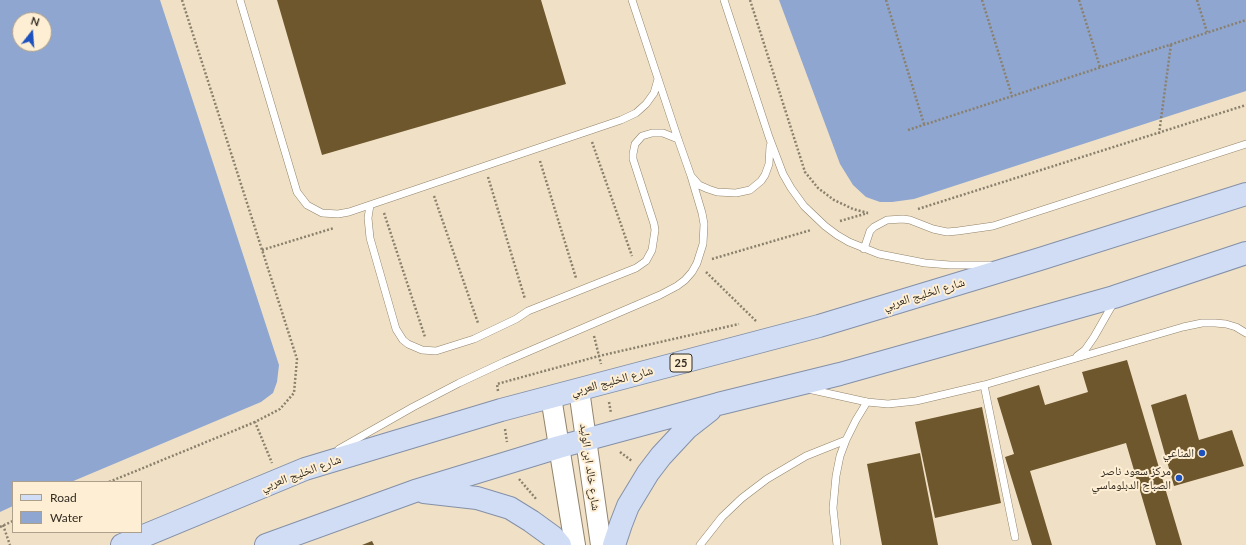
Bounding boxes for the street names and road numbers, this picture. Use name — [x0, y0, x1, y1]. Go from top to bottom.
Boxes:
street label: شارع الخليج العربي — [882, 275, 966, 313]
road number: 25 — [670, 354, 692, 372]
street label: شارع الخليج العربي — [569, 363, 655, 399]
street label: شارع خالد ابن الوليد — [577, 423, 603, 511]
street label: شارع الخليج العربي — [259, 452, 343, 494]

